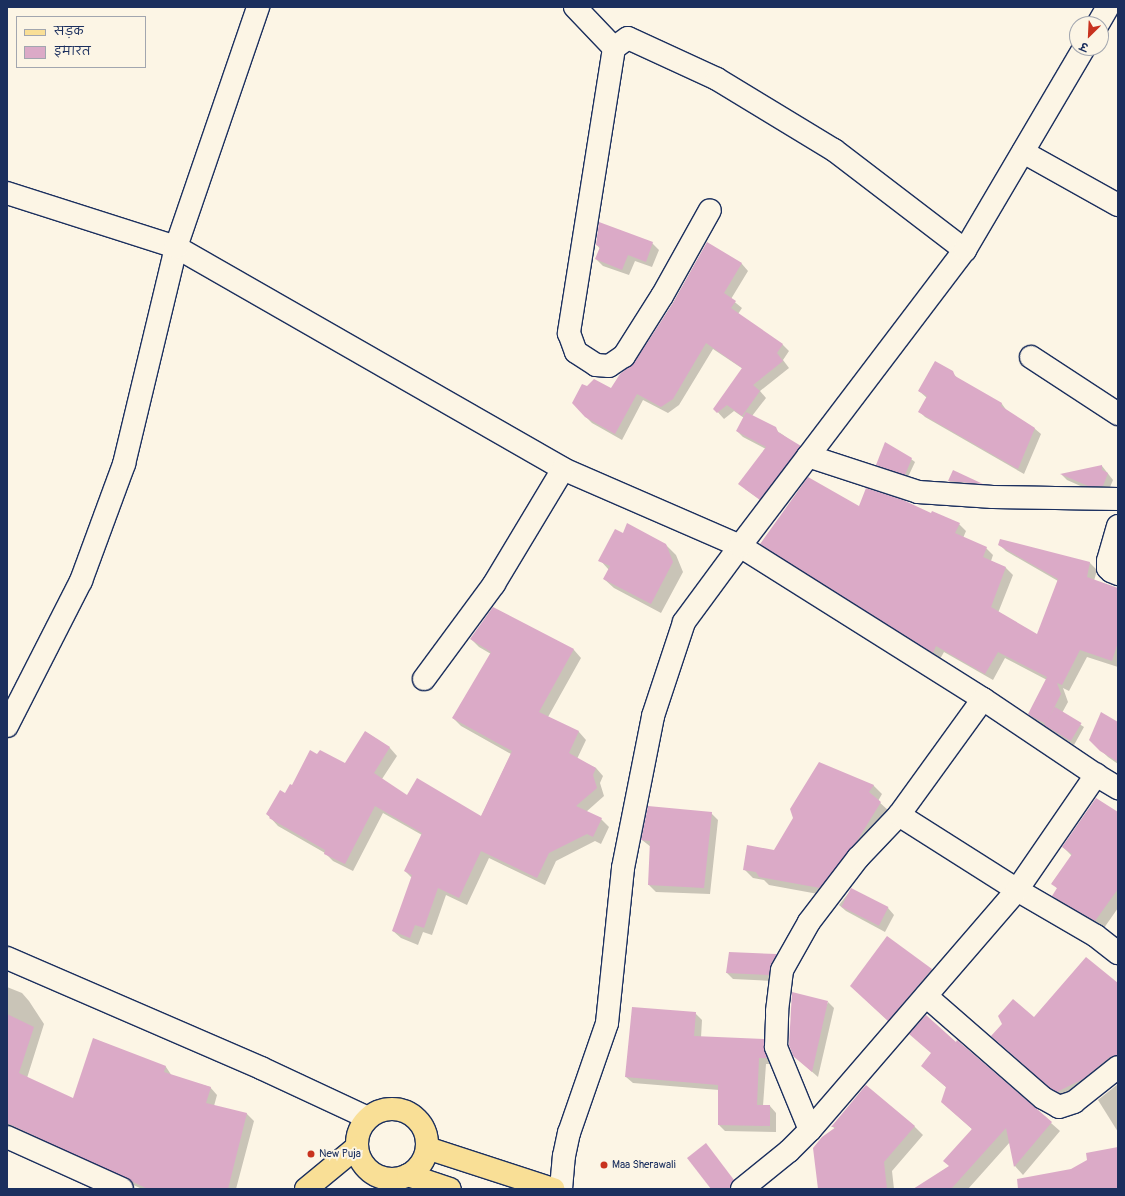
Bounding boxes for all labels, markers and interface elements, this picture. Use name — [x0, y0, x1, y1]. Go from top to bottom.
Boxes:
legend — [16, 16, 146, 68]
north arrow — [1069, 16, 1109, 56]
text: सड़क — [54, 24, 84, 39]
text: उ — [1078, 39, 1090, 54]
text: इमारत — [54, 44, 91, 59]
place label: New Puja — [319, 1147, 361, 1161]
marker: New Puja — [306, 1149, 316, 1159]
place label: Maa Sherawali — [612, 1158, 676, 1172]
marker: Maa Sherawali — [599, 1160, 609, 1170]

